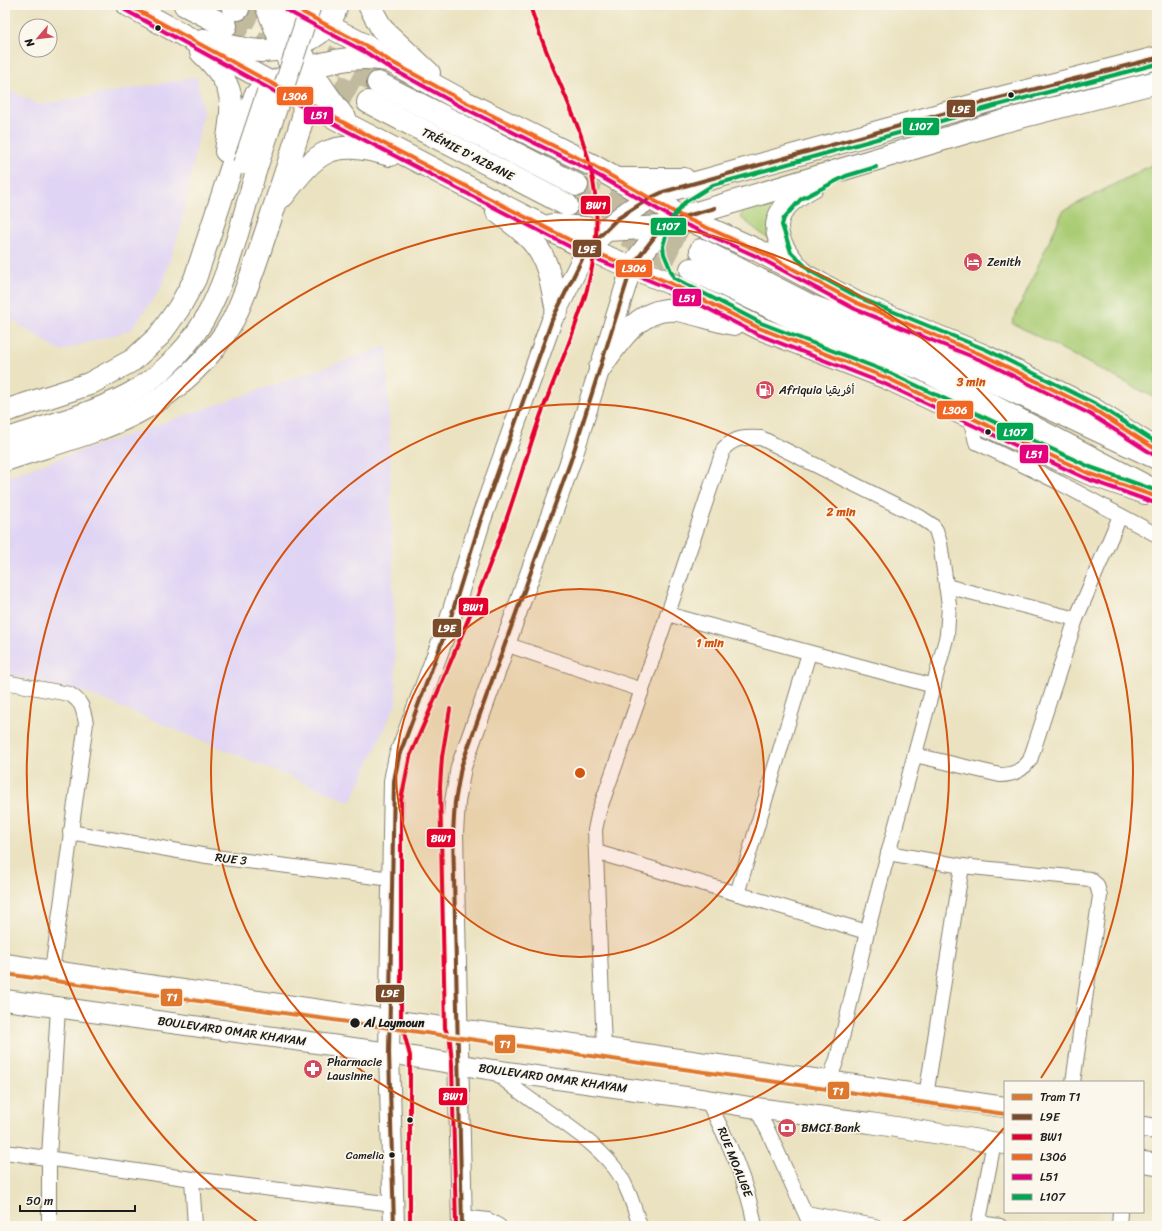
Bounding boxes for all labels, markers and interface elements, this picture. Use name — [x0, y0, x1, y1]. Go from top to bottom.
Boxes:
north arrow — [18, 18, 58, 58]
unlabelled marker — [153, 23, 163, 33]
text: N — [19, 34, 40, 51]
line badge: L306 — [276, 86, 314, 106]
text: L306 — [283, 87, 307, 106]
unlabelled marker — [1006, 90, 1016, 100]
line badge: L9E — [946, 99, 976, 118]
text: L9E — [952, 100, 971, 119]
line badge: L51 — [303, 106, 334, 125]
text: L51 — [311, 106, 328, 125]
line badge: L107 — [902, 117, 940, 136]
text: L107 — [909, 117, 934, 136]
street label: TRÉMIE D'AZBANE — [418, 121, 520, 188]
line badge: BW1 — [580, 195, 611, 215]
text: BW1 — [586, 196, 606, 215]
line badge: L107 — [650, 217, 687, 236]
text: L107 — [656, 217, 681, 236]
line badge: L9E — [572, 239, 602, 258]
text: L9E — [578, 240, 597, 259]
hotel icon: Zenith — [962, 251, 984, 273]
place label: Zenith — [987, 251, 1021, 273]
line badge: L306 — [615, 259, 653, 278]
text: L306 — [622, 259, 646, 278]
line badge: L51 — [672, 288, 702, 307]
text: L51 — [679, 289, 696, 308]
text: 3 min — [956, 371, 986, 393]
fuel station icon: Afriquia أفريقيا — [754, 379, 776, 401]
place label: Afriquia أفريقيا — [778, 379, 854, 401]
line badge: L306 — [936, 400, 974, 420]
text: L306 — [943, 401, 967, 420]
line badge: L107 — [996, 422, 1034, 441]
text: L107 — [1003, 423, 1028, 442]
unlabelled marker — [983, 427, 993, 437]
line badge: L51 — [1019, 444, 1049, 464]
text: L51 — [1026, 445, 1043, 464]
text: 2 min — [825, 501, 856, 523]
line badge: BW1 — [458, 597, 489, 616]
text: BW1 — [463, 598, 483, 617]
line badge: L9E — [432, 618, 462, 638]
text: L9E — [438, 619, 457, 638]
text: 1 min — [696, 632, 724, 654]
centre of rings — [573, 766, 587, 780]
line badge: BW1 — [426, 828, 456, 848]
text: BW1 — [431, 829, 451, 848]
street label: RUE 3 — [214, 846, 248, 872]
line badge: L9E — [375, 984, 405, 1003]
text: L9E — [381, 984, 400, 1003]
line badge: T1 — [160, 988, 183, 1007]
text: T1 — [167, 988, 178, 1007]
street label: BOULEVARD OMAR KHAYAM — [156, 1010, 309, 1052]
place label: Al Laymoun — [363, 1012, 425, 1034]
marker: Al Laymoun — [348, 1016, 362, 1030]
line badge: T1 — [494, 1034, 516, 1054]
text: T1 — [500, 1035, 511, 1054]
place label: Pharmacie Lausinne — [327, 1051, 382, 1087]
street label: BOULEVARD OMAR KHAYAM — [477, 1057, 630, 1099]
pharmacy icon: Pharmacie Lausinne — [302, 1058, 324, 1080]
line badge: T1 — [827, 1081, 850, 1100]
legend — [1004, 1081, 1144, 1213]
text: T1 — [833, 1082, 844, 1101]
text: Tram T1 — [1040, 1086, 1080, 1108]
line badge: BW1 — [438, 1087, 468, 1106]
text: BW1 — [443, 1087, 463, 1106]
text: L9E — [1040, 1106, 1061, 1128]
unlabelled marker — [405, 1115, 415, 1125]
bank icon: BMCI Bank — [776, 1117, 798, 1139]
place label: BMCI Bank — [801, 1117, 861, 1139]
street label: RUE MOALIGE — [711, 1123, 760, 1202]
text: BW1 — [1040, 1126, 1062, 1148]
place label: Camelia — [346, 1146, 384, 1165]
text: L306 — [1040, 1146, 1067, 1168]
marker: Camelia — [387, 1150, 397, 1160]
text: L51 — [1040, 1166, 1058, 1188]
text: L107 — [1040, 1186, 1066, 1208]
scale bar — [20, 1187, 135, 1213]
text: 50 m — [26, 1190, 53, 1212]

